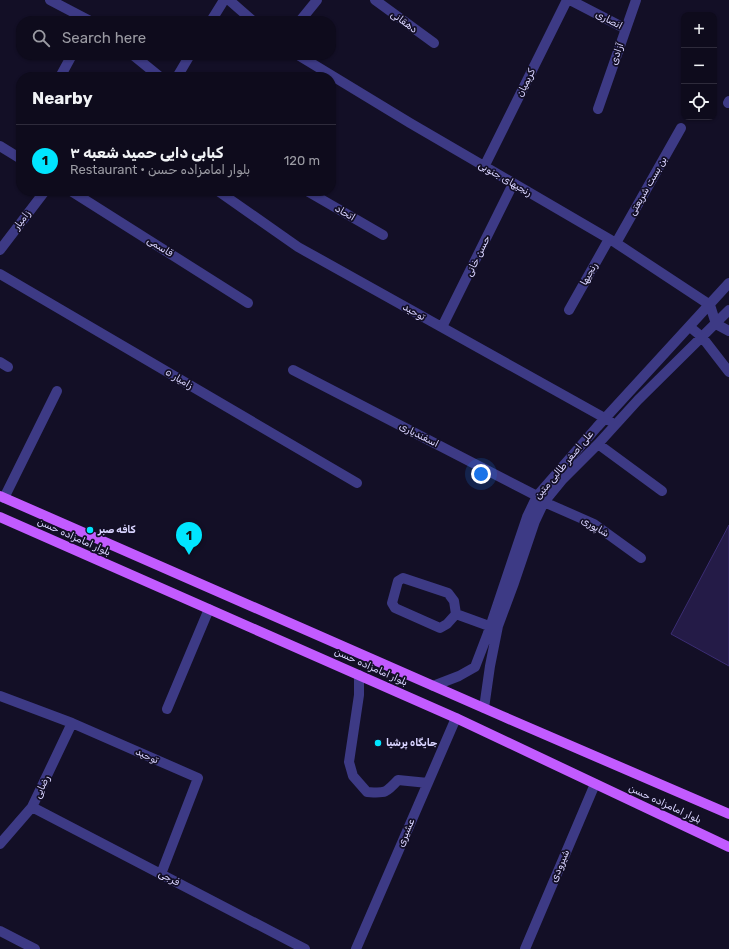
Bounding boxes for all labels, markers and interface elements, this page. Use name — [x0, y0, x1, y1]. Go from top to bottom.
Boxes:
street label: دهقانی — [388, 8, 420, 36]
street label: انصاری — [593, 8, 625, 32]
map controls — [681, 12, 717, 120]
button: + — [681, 12, 717, 48]
search box — [16, 16, 336, 60]
icon: search — [30, 27, 52, 49]
text: Search here — [62, 29, 146, 47]
street label: آزادی — [608, 41, 626, 67]
button: − — [681, 48, 717, 84]
street label: کریمیان — [514, 66, 538, 99]
button: locate — [681, 84, 717, 120]
text: Nearby — [32, 88, 93, 108]
text: کبابی دایی حمید شعبه ۳ — [70, 144, 223, 162]
text: 1 — [42, 153, 48, 168]
text: 120 m — [284, 153, 320, 168]
street label: بن بست شریعتی — [626, 154, 670, 218]
street label: رنجیهای جنوبی — [476, 159, 534, 199]
text: Restaurant · بلوار امامزاده حسن — [70, 162, 250, 177]
street label: اتحاد — [333, 202, 357, 224]
street label: زامیار — [10, 208, 33, 233]
street label: حسن خانی — [463, 233, 493, 279]
street label: قاسمی — [145, 234, 175, 260]
street label: رنجیها — [578, 260, 600, 288]
street label: توحید — [401, 301, 428, 323]
street label: زامیار ۵ — [163, 366, 195, 392]
street label: اسفندیاری — [397, 420, 441, 450]
street label: علی اصغر طالبی متین — [532, 428, 596, 502]
your location — [471, 464, 491, 484]
street label: شاپوری — [578, 514, 611, 541]
street label: بلوار امامزاده حسن — [36, 516, 112, 558]
pin: 1 — [176, 522, 202, 555]
place label: کافه صبر — [97, 524, 136, 536]
marker: کافه صبر — [85, 525, 95, 535]
street label: بلوار امامزاده حسن — [333, 646, 409, 688]
place label: جایگاه پرشیا — [386, 737, 437, 750]
marker: جایگاه پرشیا — [373, 738, 383, 748]
street label: توحید — [134, 746, 161, 766]
street label: رضایی — [31, 774, 53, 800]
street label: بلوار امامزاده حسن — [627, 782, 703, 826]
street label: عشیری — [395, 817, 418, 849]
street label: شیرودی — [548, 848, 572, 884]
street label: فرجی — [156, 867, 182, 889]

